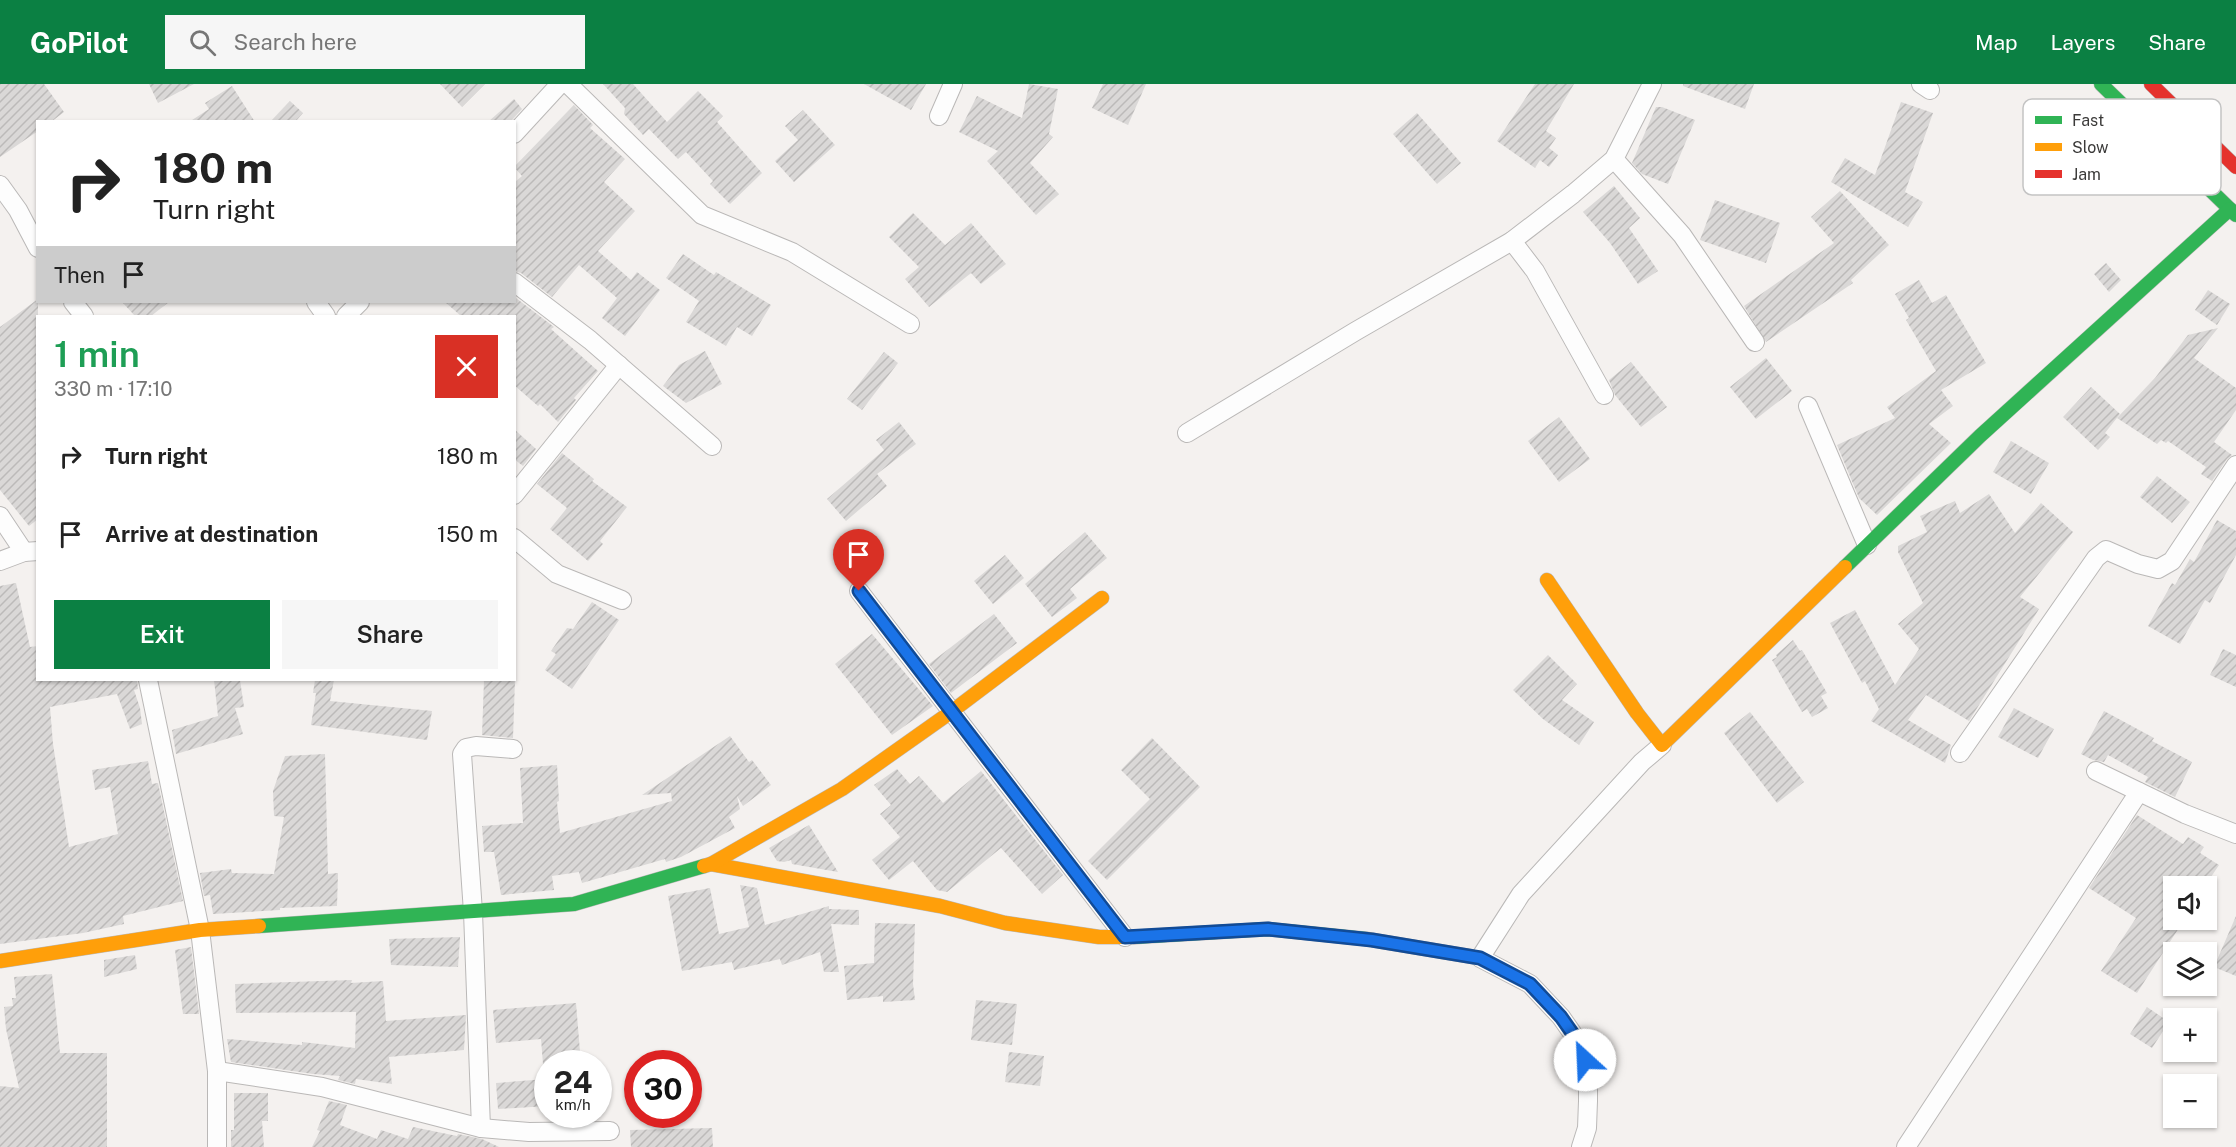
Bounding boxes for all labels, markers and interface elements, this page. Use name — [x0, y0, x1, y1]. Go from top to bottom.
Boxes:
search box — [165, 15, 585, 69]
text: GoPilot — [30, 26, 129, 59]
icon: search — [186, 26, 219, 59]
text: Search here — [234, 29, 357, 55]
text: Map — [1975, 30, 2018, 55]
text: Layers — [2051, 30, 2115, 55]
text: Share — [2148, 30, 2206, 55]
legend — [2023, 99, 2221, 195]
text: Fast — [2072, 111, 2104, 130]
text: Slow — [2072, 138, 2109, 157]
text: 180 m — [153, 143, 273, 192]
icon: right — [54, 144, 132, 222]
text: Jam — [2072, 165, 2101, 184]
text: Turn right — [153, 193, 276, 225]
icon: arrive — [117, 258, 150, 291]
text: Then — [54, 262, 105, 288]
text: 1 min — [54, 333, 140, 375]
button: close — [435, 335, 498, 398]
text: 330 m · 17:10 — [54, 377, 173, 401]
icon: right — [54, 440, 87, 473]
text: Turn right — [105, 443, 208, 469]
text: 180 m — [437, 443, 498, 469]
icon: arrive — [54, 518, 87, 551]
text: Arrive at destination — [105, 521, 318, 547]
text: 150 m — [437, 521, 498, 547]
pin — [833, 529, 884, 591]
icon: arrive — [842, 538, 875, 571]
button: Exit — [54, 600, 270, 669]
button: Share — [282, 600, 498, 669]
map controls — [2163, 876, 2217, 1128]
button: sound — [2163, 876, 2217, 930]
button: layers — [2163, 942, 2217, 996]
button: + — [2163, 1008, 2217, 1062]
position arrow — [1553, 1028, 1617, 1092]
speed limit sign: 30 — [624, 1050, 702, 1128]
text: 24 — [554, 1064, 592, 1100]
button: − — [2163, 1074, 2217, 1128]
text: km/h — [555, 1096, 591, 1113]

